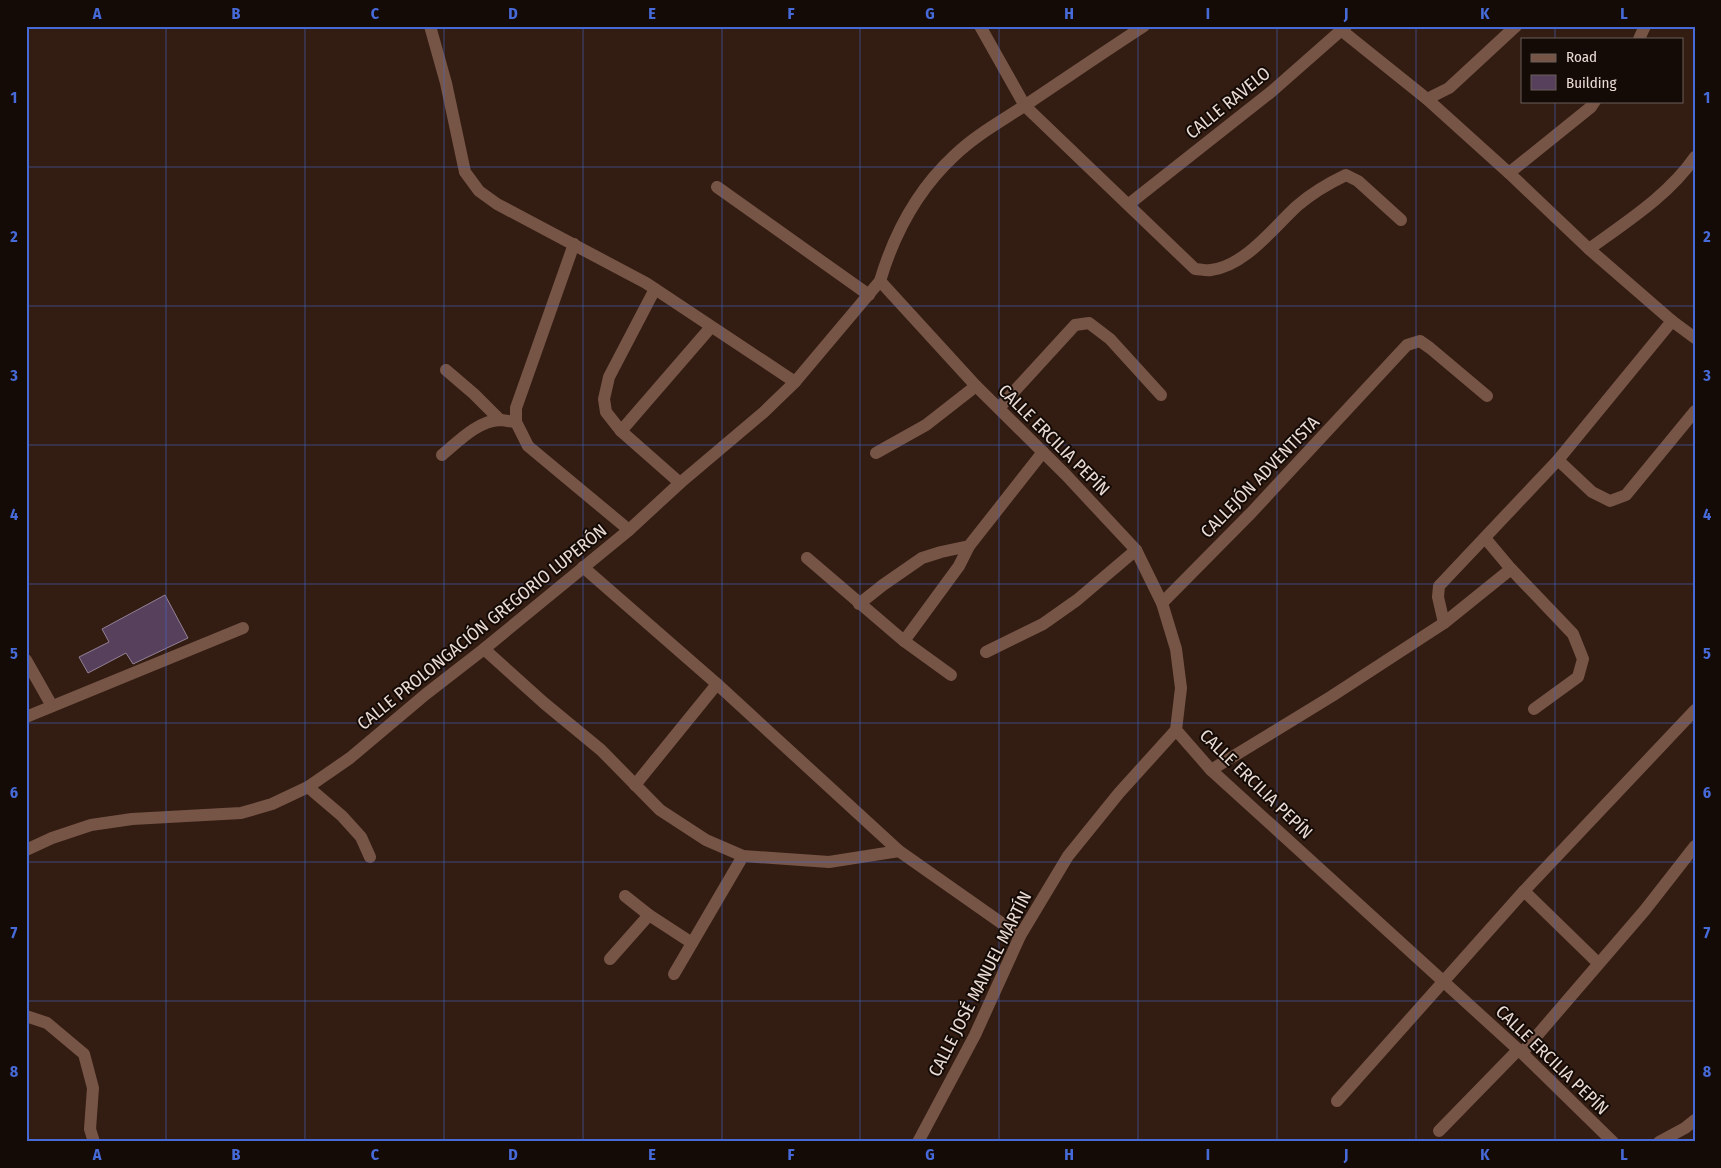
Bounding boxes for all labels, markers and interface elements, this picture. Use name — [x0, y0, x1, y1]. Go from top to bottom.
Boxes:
text: A — [92, 4, 102, 23]
text: B — [232, 4, 241, 23]
text: C — [371, 4, 380, 23]
text: D — [508, 4, 518, 23]
text: E — [648, 4, 656, 23]
text: F — [787, 4, 795, 23]
text: G — [925, 4, 935, 23]
text: H — [1064, 4, 1074, 23]
text: I — [1206, 4, 1210, 23]
text: J — [1343, 4, 1348, 23]
text: K — [1480, 4, 1490, 23]
text: L — [1620, 4, 1628, 23]
legend — [1521, 38, 1684, 102]
text: Road — [1566, 48, 1597, 66]
street label: CALLE RAVELO — [1181, 62, 1275, 144]
text: Building — [1566, 74, 1617, 92]
text: 1 — [11, 88, 17, 107]
text: 1 — [1704, 88, 1710, 107]
text: 2 — [9, 227, 18, 246]
text: 2 — [1702, 227, 1711, 246]
text: 3 — [9, 366, 18, 385]
text: 3 — [1702, 366, 1711, 385]
street label: CALLE ERCILIA PEPÍN — [994, 379, 1115, 500]
street label: CALLEJÓN ADVENTISTA — [1196, 411, 1324, 543]
text: 4 — [10, 505, 18, 524]
text: 4 — [1703, 505, 1711, 524]
street label: CALLE PROLONGACIÓN GREGORIO LUPERÓN — [353, 519, 611, 735]
text: 5 — [10, 644, 18, 663]
text: 5 — [1703, 644, 1711, 663]
street label: CALLE ERCILIA PEPÍN — [1195, 724, 1318, 843]
text: 6 — [10, 783, 18, 802]
text: 6 — [1703, 783, 1711, 802]
street label: CALLE JOSÉ MANUEL MARTÍN — [923, 887, 1036, 1080]
text: 7 — [11, 923, 18, 942]
text: 7 — [1704, 923, 1711, 942]
street label: CALLE ERCILIA PEPÍN — [1491, 1000, 1614, 1119]
text: 8 — [10, 1062, 19, 1081]
text: 8 — [1703, 1062, 1712, 1081]
text: A — [92, 1145, 102, 1164]
text: B — [232, 1145, 241, 1164]
text: C — [371, 1145, 380, 1164]
text: D — [508, 1145, 518, 1164]
text: E — [648, 1145, 656, 1164]
text: F — [787, 1145, 795, 1164]
text: G — [925, 1145, 935, 1164]
text: H — [1064, 1145, 1074, 1164]
text: I — [1206, 1145, 1210, 1164]
text: J — [1343, 1145, 1348, 1164]
text: K — [1480, 1145, 1490, 1164]
text: L — [1620, 1145, 1628, 1164]

